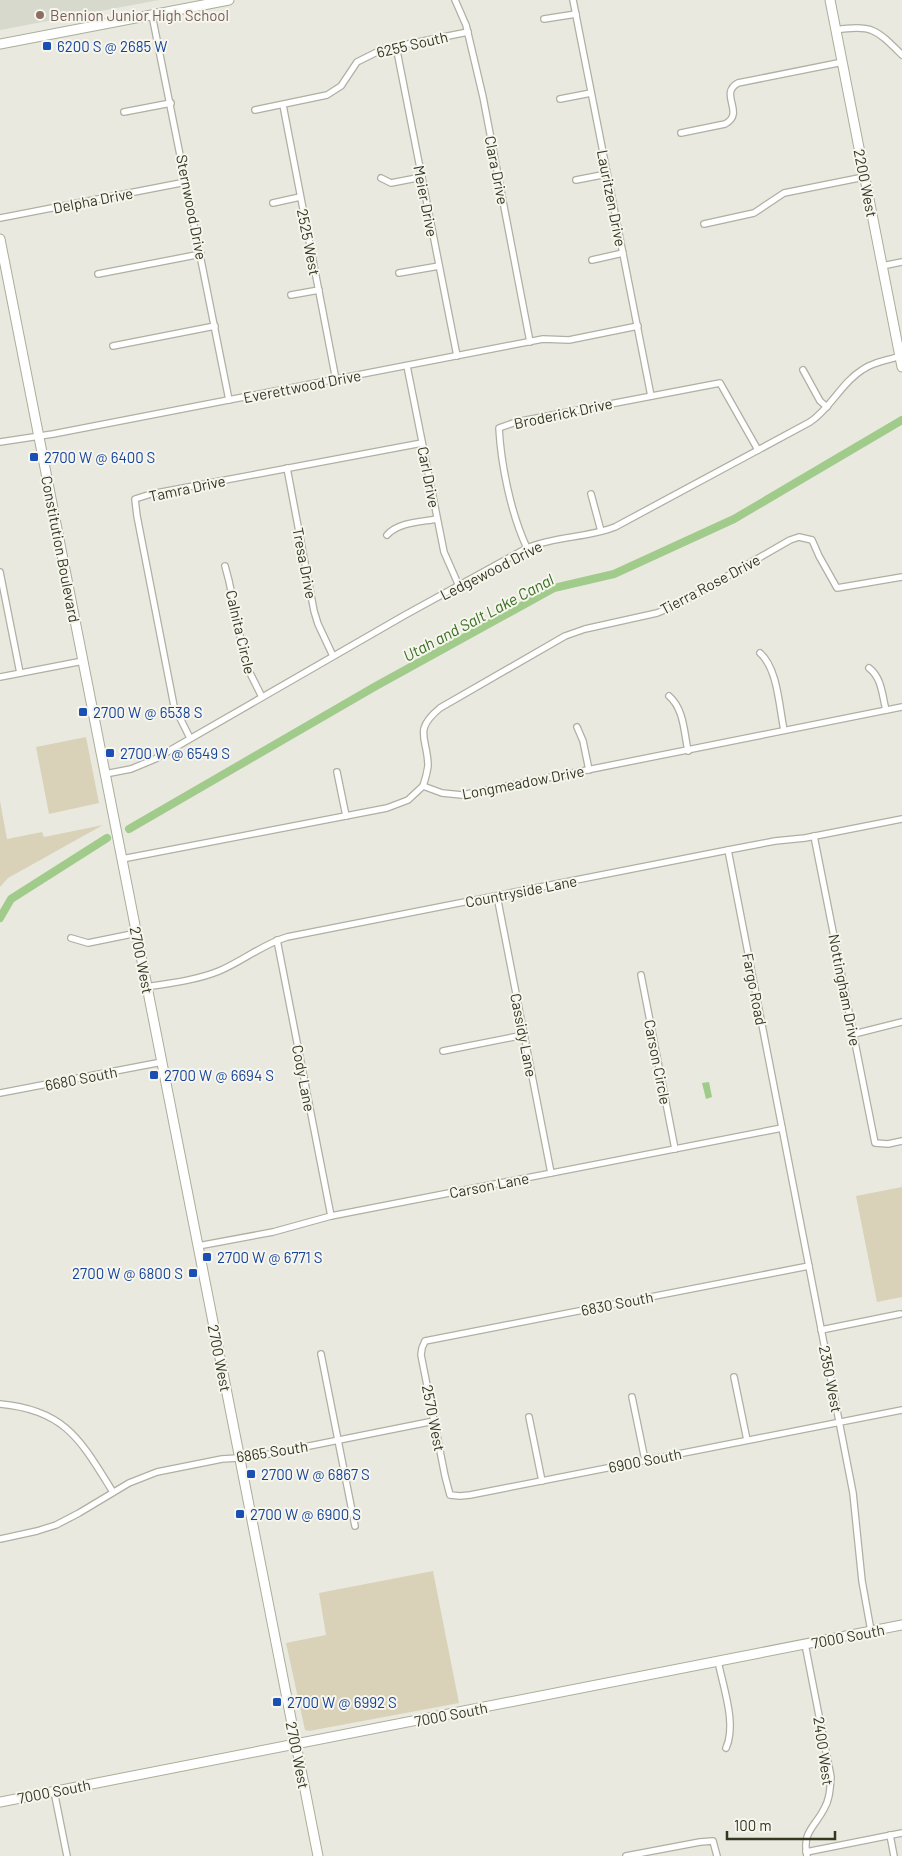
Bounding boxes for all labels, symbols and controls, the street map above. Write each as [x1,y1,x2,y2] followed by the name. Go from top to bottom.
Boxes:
[50,6,229,24] place label: Bennion Junior High School
[34,9,46,21] marker: Bennion Junior High School
[375,27,449,61] street label: 6255 South
[57,37,167,55] place label: 6200 S @ 2685 W
[41,40,53,52] marker: 6200 S @ 2685 W
[482,134,512,206] street label: Clara Drive
[851,147,881,219] street label: 2200 West
[594,148,630,248] street label: Lauritzen Drive
[173,153,211,261] street label: Sternwood Drive
[410,164,442,238] street label: Meier Drive
[51,183,135,217] street label: Delpha Drive
[294,207,324,277] street label: 2525 West
[242,366,362,406] street label: Everettwood Drive
[512,394,614,432] street label: Broderick Drive
[414,445,444,509] street label: Carl Drive
[44,448,155,466] place label: 2700 W @ 6400 S
[28,451,40,463] marker: 2700 W @ 6400 S
[147,471,227,505] street label: Tamra Drive
[38,474,84,624] street label: Constitution Boulevard
[289,526,321,600] street label: Tresa Drive
[437,537,545,603] street label: Ledgewood Drive
[657,550,763,618] street label: Tierra Rose Drive
[399,569,557,665] water label: Utah and Salt Lake Canal
[223,588,259,676] street label: Calnita Circle
[93,703,202,721] place label: 2700 W @ 6538 S
[77,706,89,718] marker: 2700 W @ 6538 S
[120,744,230,762] place label: 2700 W @ 6549 S
[104,747,116,759] marker: 2700 W @ 6549 S
[460,761,586,803] street label: Longmeadow Drive
[464,871,578,911] street label: Countryside Lane
[127,925,157,995] street label: 2700 West
[825,932,865,1048] street label: Nottingham Drive
[739,951,771,1027] street label: Fargo Road
[507,992,541,1078] street label: Cassidy Lane
[641,1018,675,1106] street label: Carson Circle
[289,1043,319,1113] street label: Cody Lane
[43,1062,119,1094] street label: 6680 South
[164,1066,274,1084] place label: 2700 W @ 6694 S
[148,1069,160,1081] marker: 2700 W @ 6694 S
[448,1168,530,1202] street label: Carson Lane
[217,1248,323,1266] place label: 2700 W @ 6771 S
[201,1251,213,1263] marker: 2700 W @ 6771 S
[72,1264,183,1282] place label: 2700 W @ 6800 S
[187,1267,199,1279] marker: 2700 W @ 6800 S
[579,1287,655,1319] street label: 6830 South
[205,1323,235,1393] street label: 2700 West
[816,1344,846,1414] street label: 2350 West
[419,1383,449,1453] street label: 2570 West
[235,1436,309,1466] street label: 6865 South
[607,1444,683,1476] street label: 6900 South
[261,1465,370,1483] place label: 2700 W @ 6867 S
[245,1468,257,1480] marker: 2700 W @ 6867 S
[250,1505,361,1523] place label: 2700 W @ 6900 S
[234,1508,246,1520] marker: 2700 W @ 6900 S
[810,1620,886,1652] street label: 7000 South
[287,1693,397,1711] place label: 2700 W @ 6992 S
[271,1696,283,1708] marker: 2700 W @ 6992 S
[413,1698,489,1730] street label: 7000 South
[810,1715,838,1787] street label: 2400 West
[283,1720,313,1790] street label: 2700 West
[16,1775,92,1807] street label: 7000 South
[727,1808,834,1840] scale bar
[734,1816,772,1834] text: 100 m

